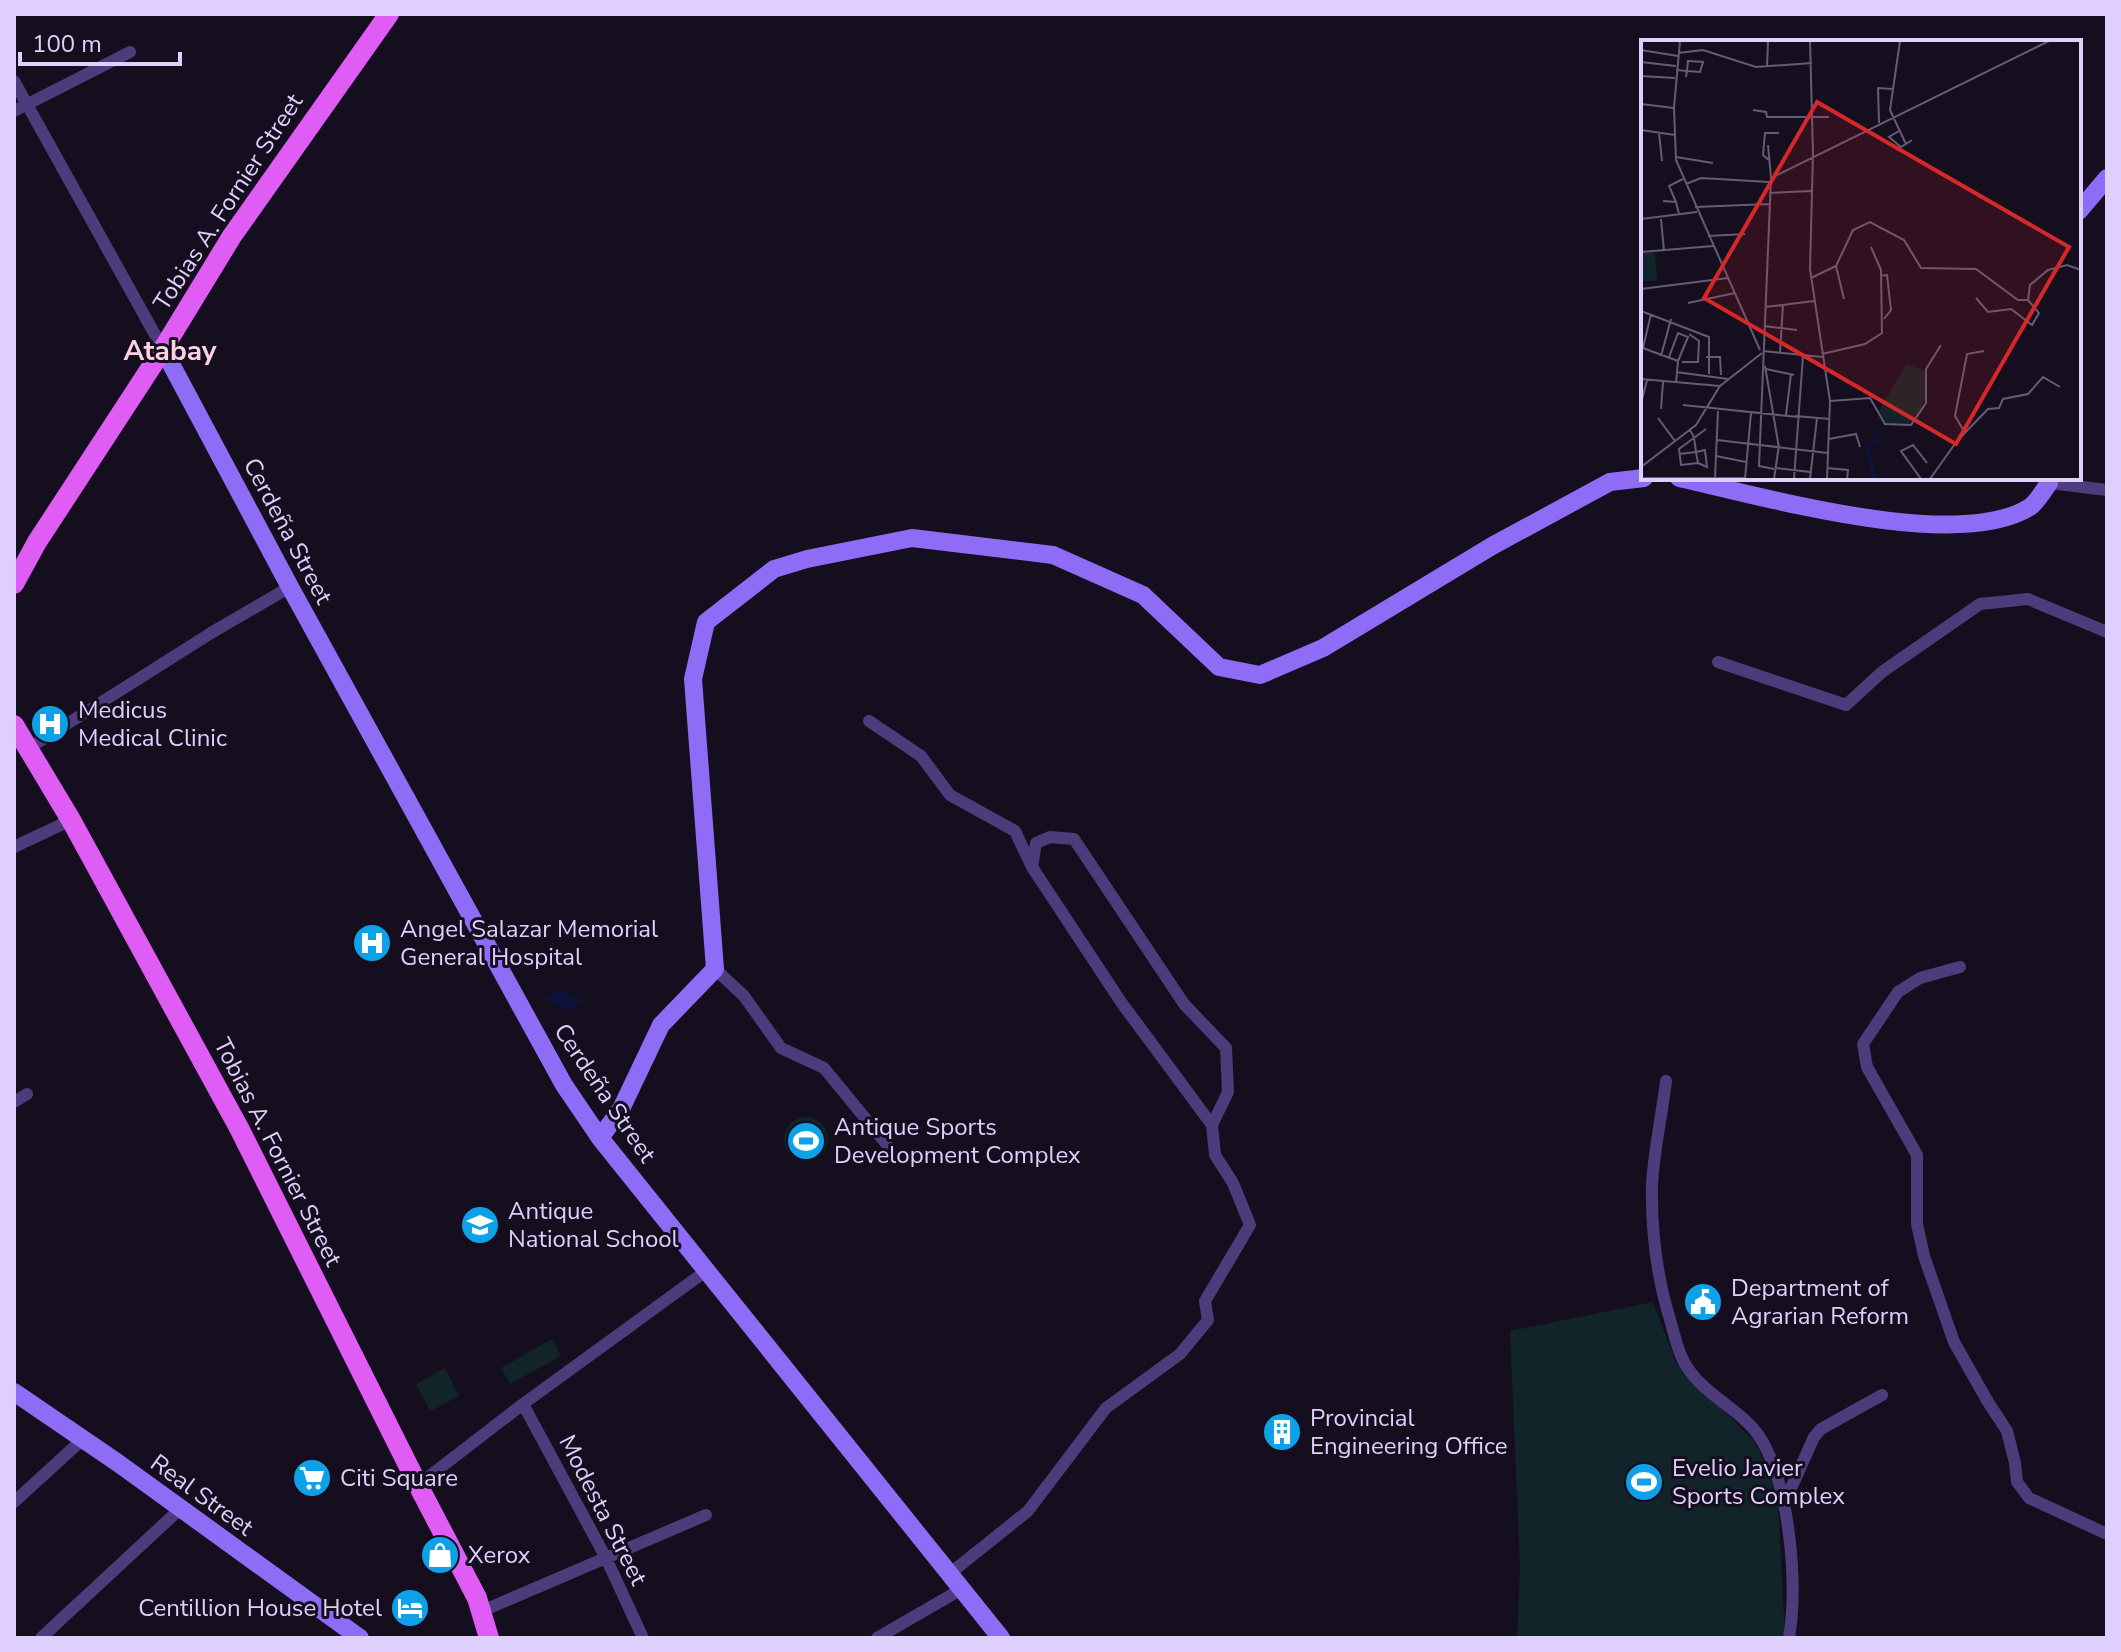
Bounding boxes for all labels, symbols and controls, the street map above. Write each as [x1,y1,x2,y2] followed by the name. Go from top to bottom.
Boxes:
[20,16,180,66] scale bar
[32,28,102,60] text: 100 m
[1641,40,2081,480] inset map
[146,87,310,317] street label: Tobias A. Fornier Street
[123,332,217,370] district label: Atabay
[236,452,340,610] street label: Cerdeña Street
[78,694,227,754] place label: Medicus Medical Clinic
[29,703,71,745] hospital icon: Medicus Medical Clinic
[400,913,658,973] place label: Angel Salazar Memorial General Hospital
[351,922,393,964] hospital icon: Angel Salazar Memorial General Hospital
[547,1017,664,1169] street label: Cerdeña Street
[206,1032,350,1272] street label: Tobias A. Fornier Street
[834,1111,1081,1171] place label: Antique Sports Development Complex
[785,1120,827,1162] sports icon: Antique Sports Development Complex
[508,1195,679,1255] place label: Antique National School
[459,1204,501,1246] school or university icon: Antique National School
[1731,1272,1909,1332] place label: Department of Agrarian Reform
[1682,1281,1724,1323] public building icon: Department of Agrarian Reform
[1310,1402,1508,1462] place label: Provincial Engineering Office
[1261,1411,1303,1453] building icon: Provincial Engineering Office
[551,1429,655,1591] street label: Modesta Street
[144,1447,260,1544] street label: Real Street
[1672,1452,1845,1512] place label: Evelio Javier Sports Complex
[291,1457,333,1499] supermarket icon: Citi Square
[1623,1461,1665,1503] sports icon: Evelio Javier Sports Complex
[340,1462,458,1494] place label: Citi Square
[419,1534,461,1576] shop icon: Xerox
[468,1539,531,1571] place label: Xerox
[389,1587,431,1629] hotel icon: Centillion House Hotel
[138,1592,382,1624] place label: Centillion House Hotel

